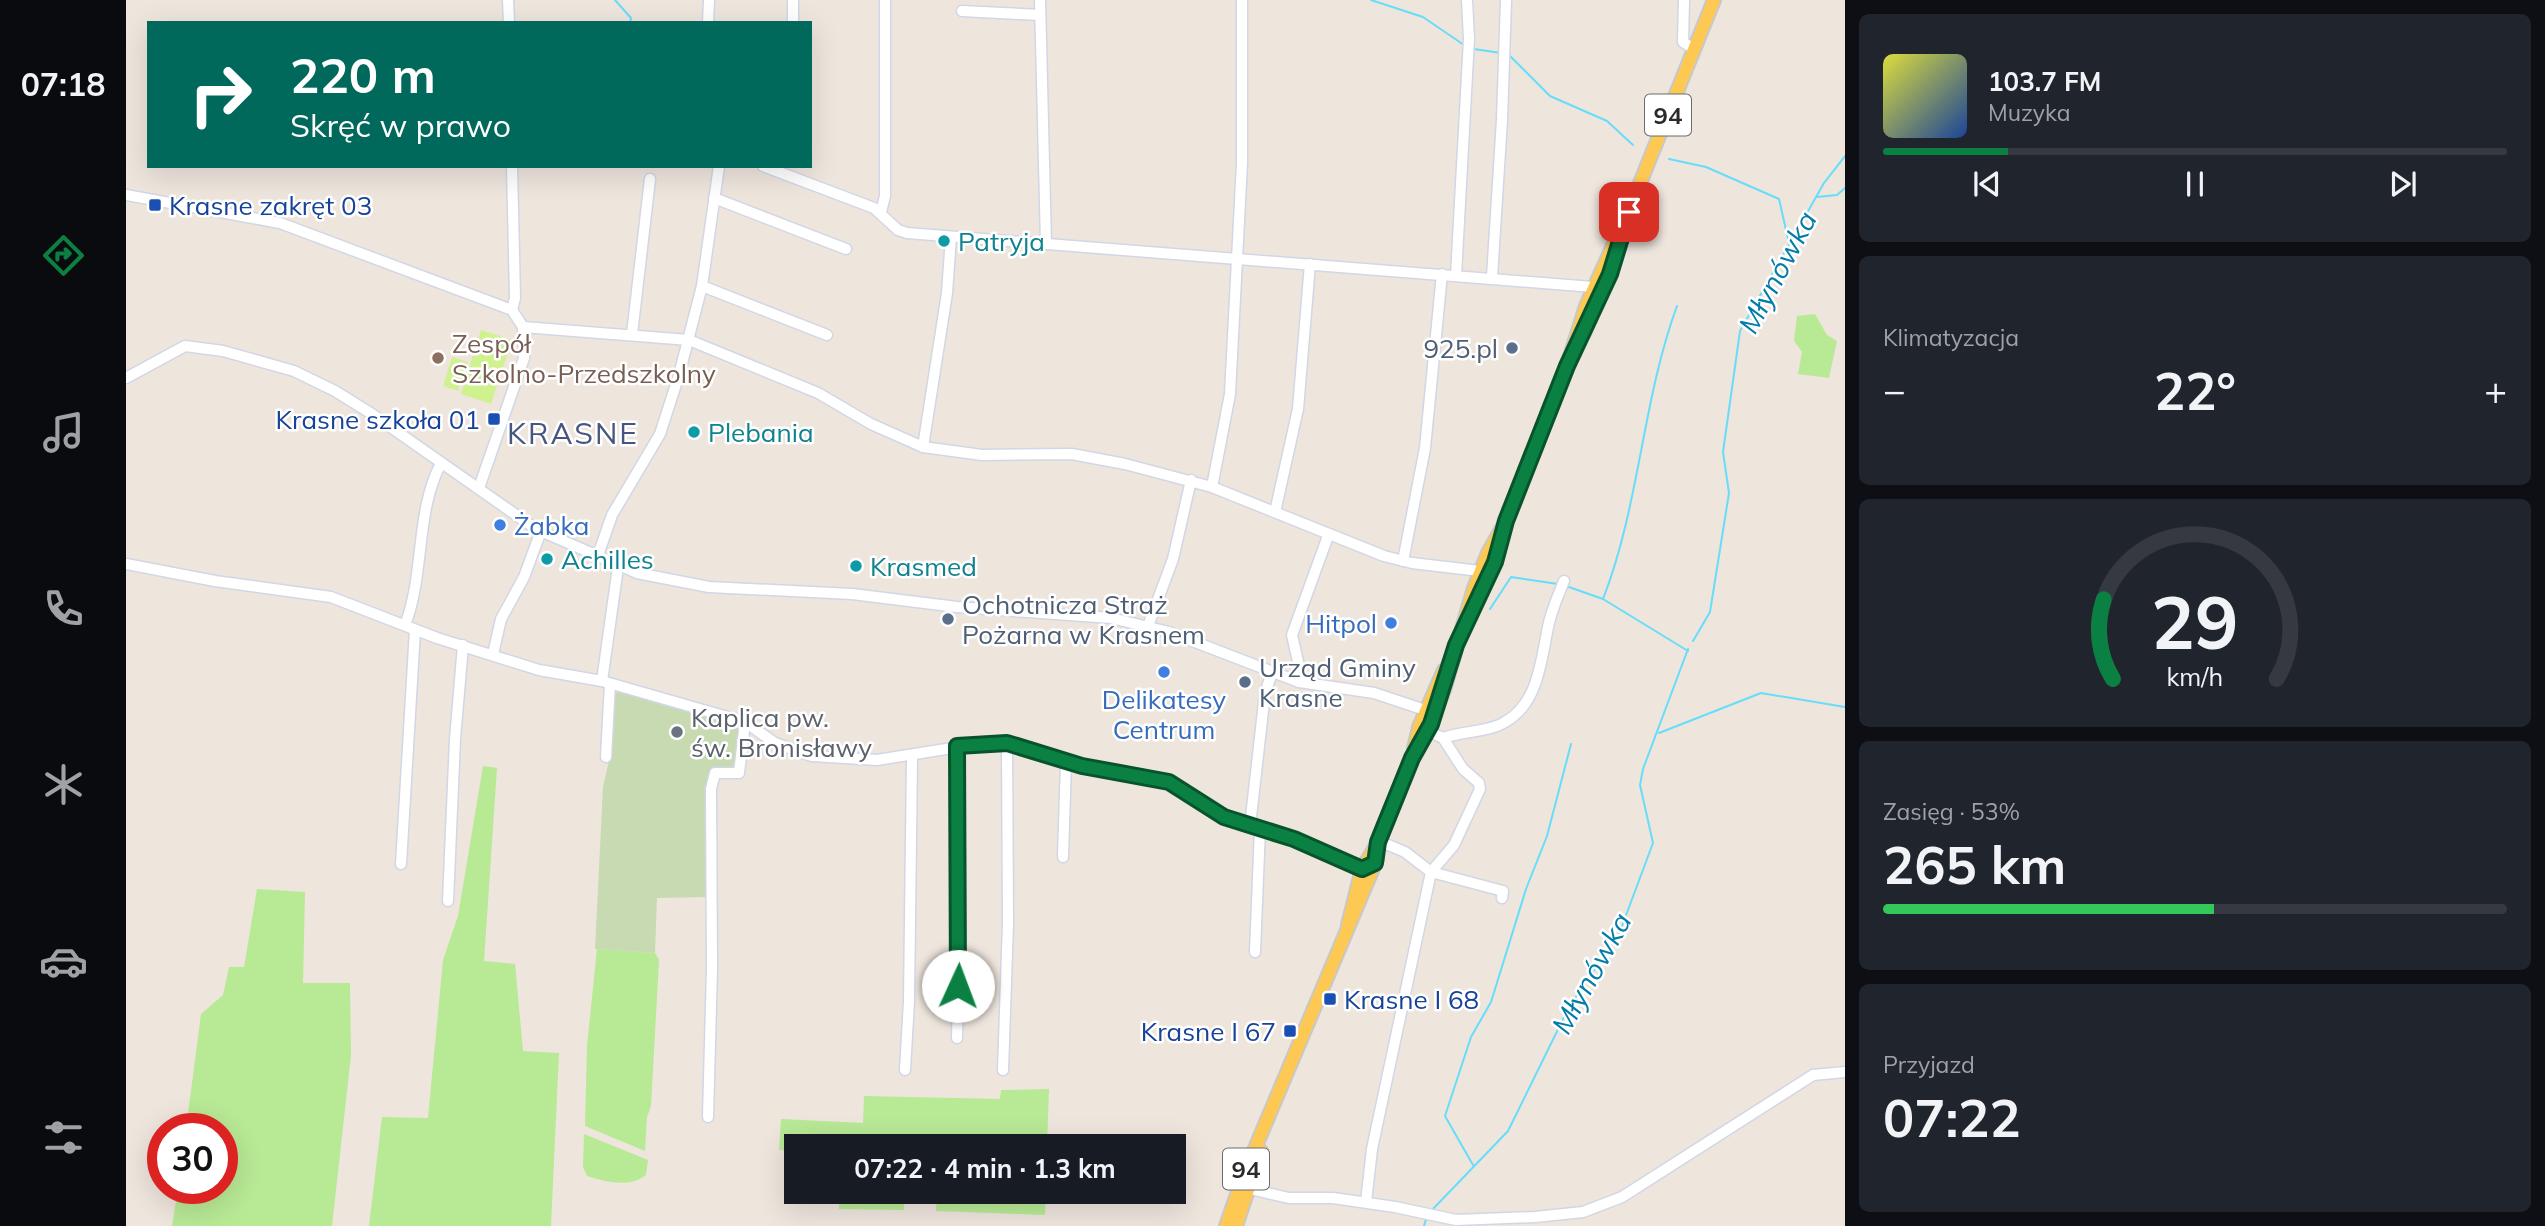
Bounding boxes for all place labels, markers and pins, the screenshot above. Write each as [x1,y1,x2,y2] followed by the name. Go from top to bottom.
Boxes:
[1599,182,1659,242] pin
[169,189,372,222] place label: Krasne zakręt 03
[147,197,163,213] marker: Krasne zakręt 03
[958,225,1045,258] place label: Patryja
[936,233,952,249] marker: Patryja
[452,327,716,390] place label: Zespół Szkolno-Przedszkolny
[1423,332,1498,365] place label: 925.pl
[1504,340,1520,356] marker: 925.pl
[430,350,446,366] marker: Zespół Szkolno-Przedszkolny
[276,403,480,436] place label: Krasne szkoła 01
[486,411,502,427] marker: Krasne szkoła 01
[708,416,813,449] place label: Plebania
[686,424,702,440] marker: Plebania
[514,509,589,542] place label: Żabka
[492,517,508,533] marker: Żabka
[561,543,654,576] place label: Achilles
[870,550,977,583] place label: Krasmed
[539,551,555,567] marker: Achilles
[848,558,864,574] marker: Krasmed
[962,588,1205,651] place label: Ochotnicza Straż Pożarna w Krasnem
[1305,607,1377,640] place label: Hitpol
[940,611,956,627] marker: Ochotnicza Straż Pożarna w Krasnem
[1383,615,1399,631] marker: Hitpol
[1259,651,1416,714] place label: Urząd Gminy Krasne
[1156,664,1172,680] marker: Delikatesy Centrum
[1237,674,1253,690] marker: Urząd Gminy Krasne
[1102,683,1226,746] place label: Delikatesy Centrum
[691,701,872,764] place label: Kaplica pw. św. Bronisławy
[669,724,685,740] marker: Kaplica pw. św. Bronisławy
[1344,983,1479,1016] place label: Krasne I 68
[1322,991,1338,1007] marker: Krasne I 68
[1141,1015,1276,1048] place label: Krasne I 67
[1282,1023,1298,1039] marker: Krasne I 67

